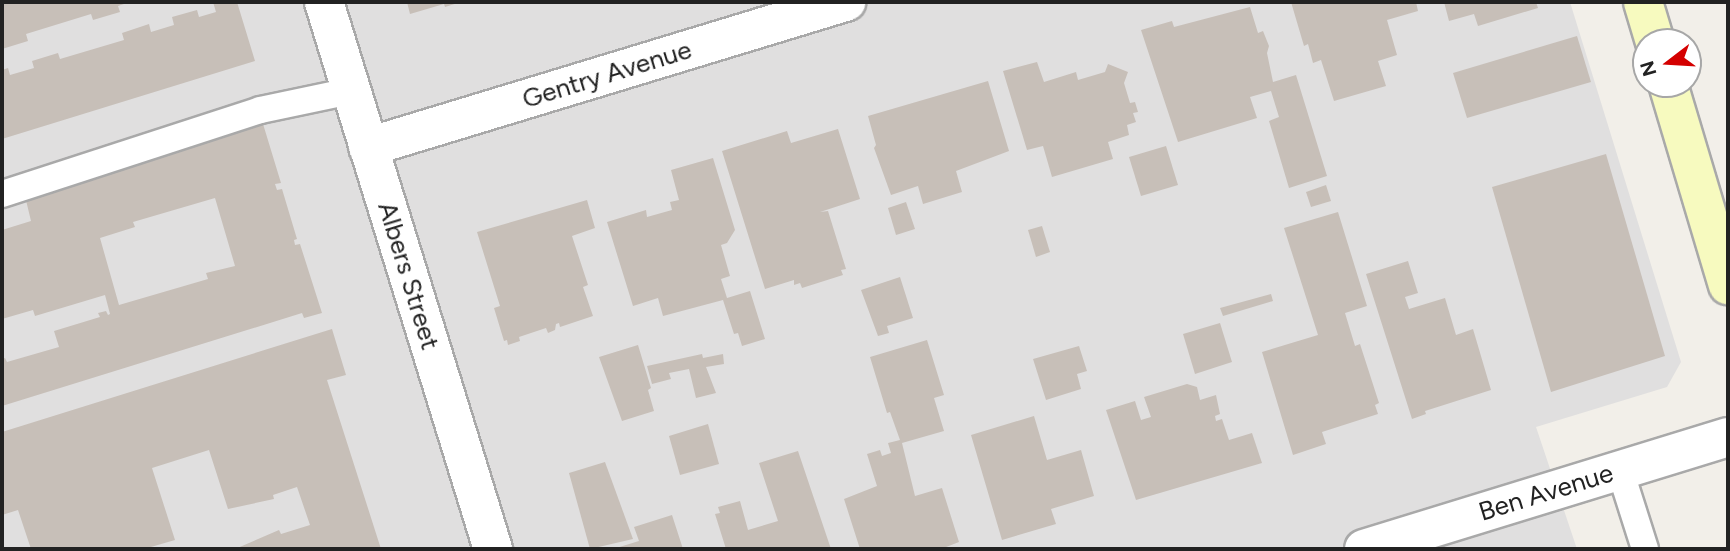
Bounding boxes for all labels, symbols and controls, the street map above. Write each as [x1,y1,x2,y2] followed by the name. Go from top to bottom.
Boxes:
[1632,28,1702,98] north arrow
[519,34,695,116] street label: Gentry Avenue
[1635,58,1661,79] text: N
[371,198,445,354] street label: Albers Street
[1475,458,1617,528] street label: Ben Avenue

